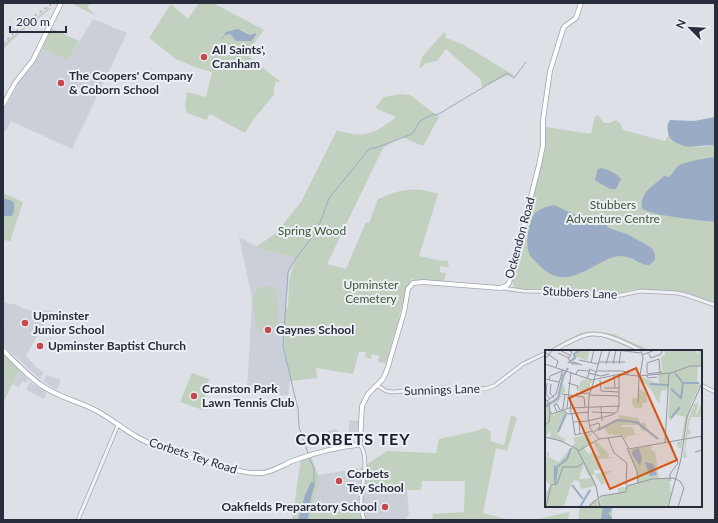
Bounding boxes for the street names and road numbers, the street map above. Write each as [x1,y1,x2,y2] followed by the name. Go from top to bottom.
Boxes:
[501,195,538,280] street label: Ockendon Road
[542,283,618,302] street label: Stubbers Lane
[404,381,480,398] street label: Sunnings Lane
[147,434,239,477] street label: Corbets Tey Road

